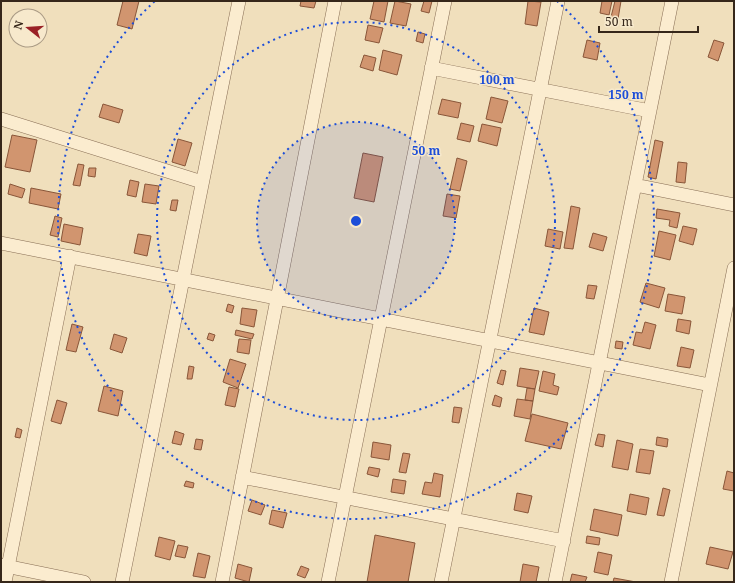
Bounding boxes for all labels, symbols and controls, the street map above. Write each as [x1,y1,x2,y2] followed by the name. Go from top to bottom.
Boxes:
[8,8,48,48] north arrow
[599,8,698,34] scale bar
[605,13,633,30] text: 50 m
[10,18,26,31] text: N
[479,71,515,88] text: 100 m
[608,86,644,103] text: 150 m
[412,142,440,159] text: 50 m
[349,214,363,228] centre of rings

